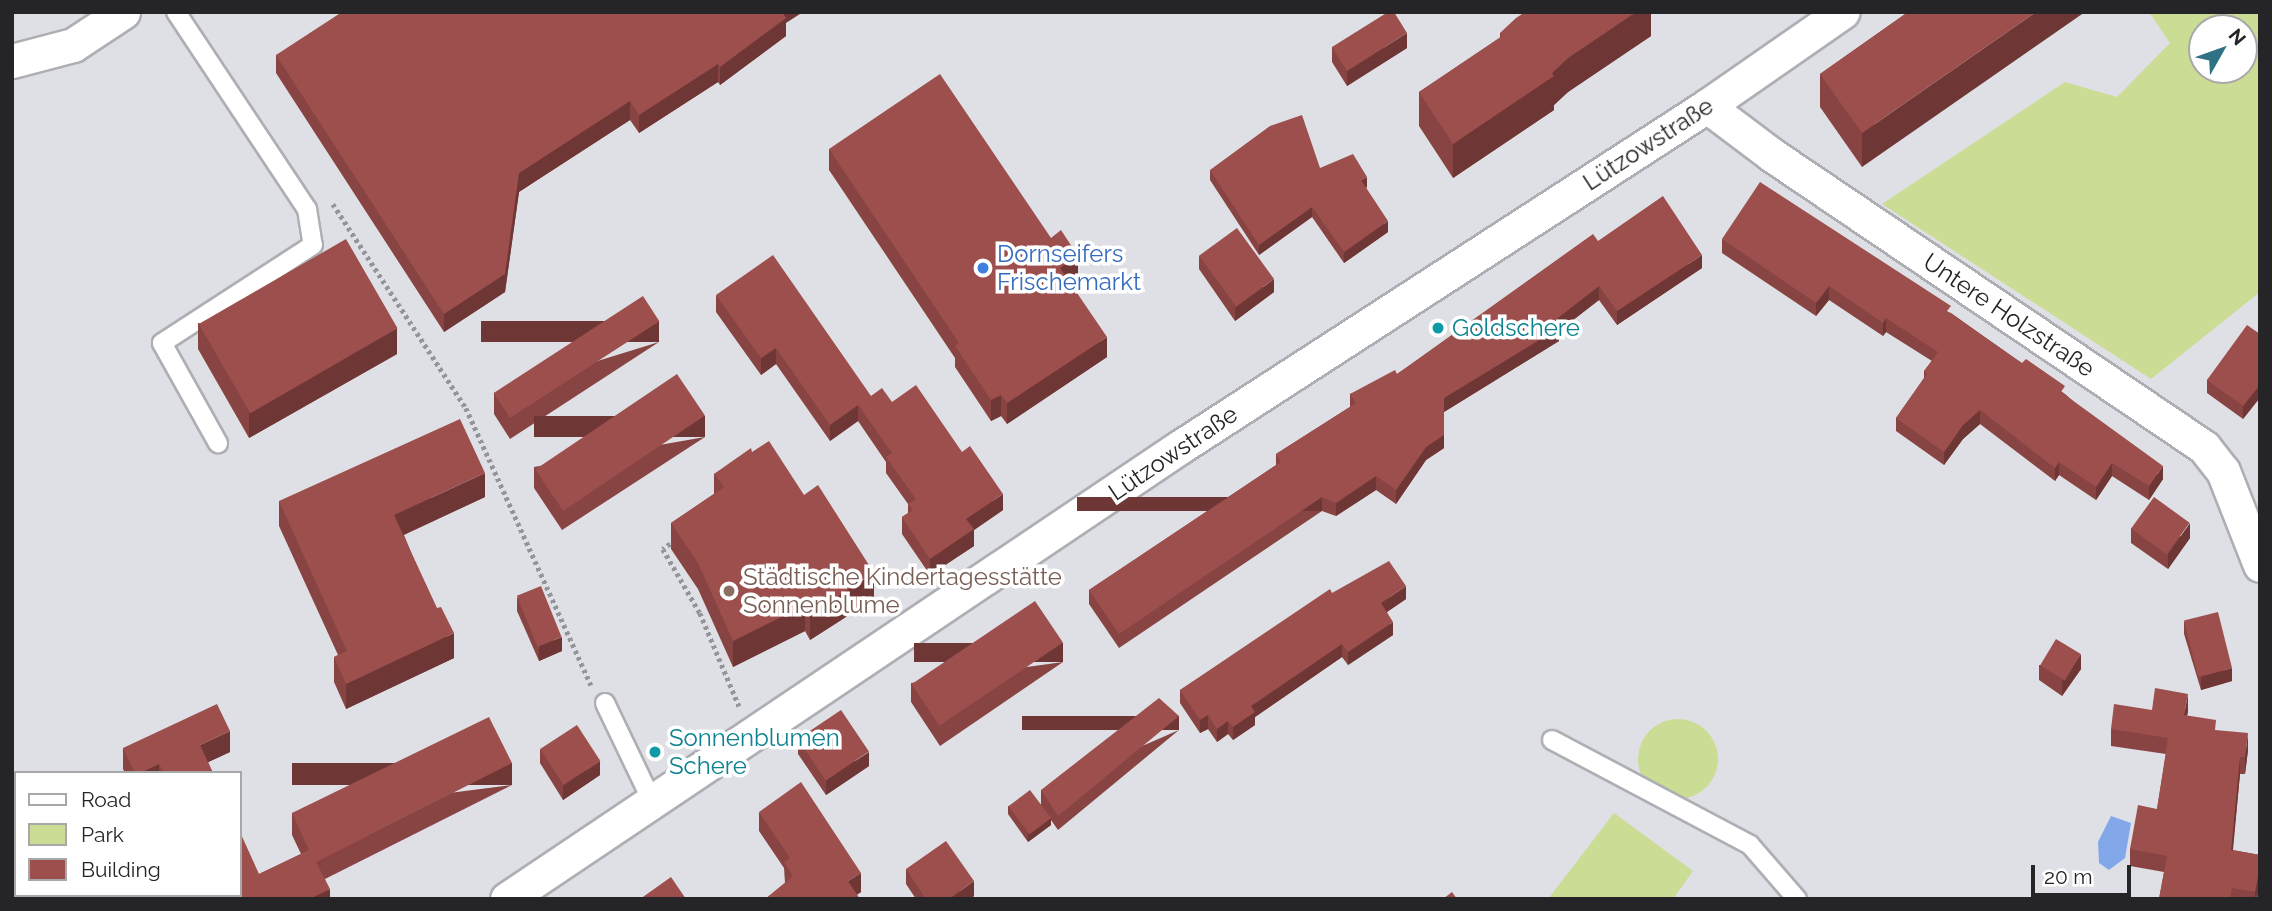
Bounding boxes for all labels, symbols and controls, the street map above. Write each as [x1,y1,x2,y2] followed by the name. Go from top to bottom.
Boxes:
[2188,14,2258,84] north arrow
[2224,24,2251,49] text: N
[1578,91,1718,197] street label: Lützowstraße
[997,240,1141,296] place label: Dornseifers Frischemarkt
[1918,247,2100,383] street label: Untere Holzstraße
[975,260,991,276] marker: Dornseifers Frischemarkt
[1452,314,1580,342] place label: Goldschere
[1430,320,1446,336] marker: Goldschere
[1103,399,1243,507] street label: Lützowstraße
[743,563,1062,619] place label: Städtische Kindertagesstätte Sonnenblume
[721,583,737,599] marker: Städtische Kindertagesstätte Sonnenblume
[669,724,840,780] place label: Sonnenblumen Schere
[647,744,663,760] marker: Sonnenblumen Schere
[14,771,242,897] legend
[81,787,131,812] text: Road
[81,822,124,847] text: Park
[2034,852,2134,896] scale bar
[81,857,161,882] text: Building
[2044,864,2092,889] text: 20 m

